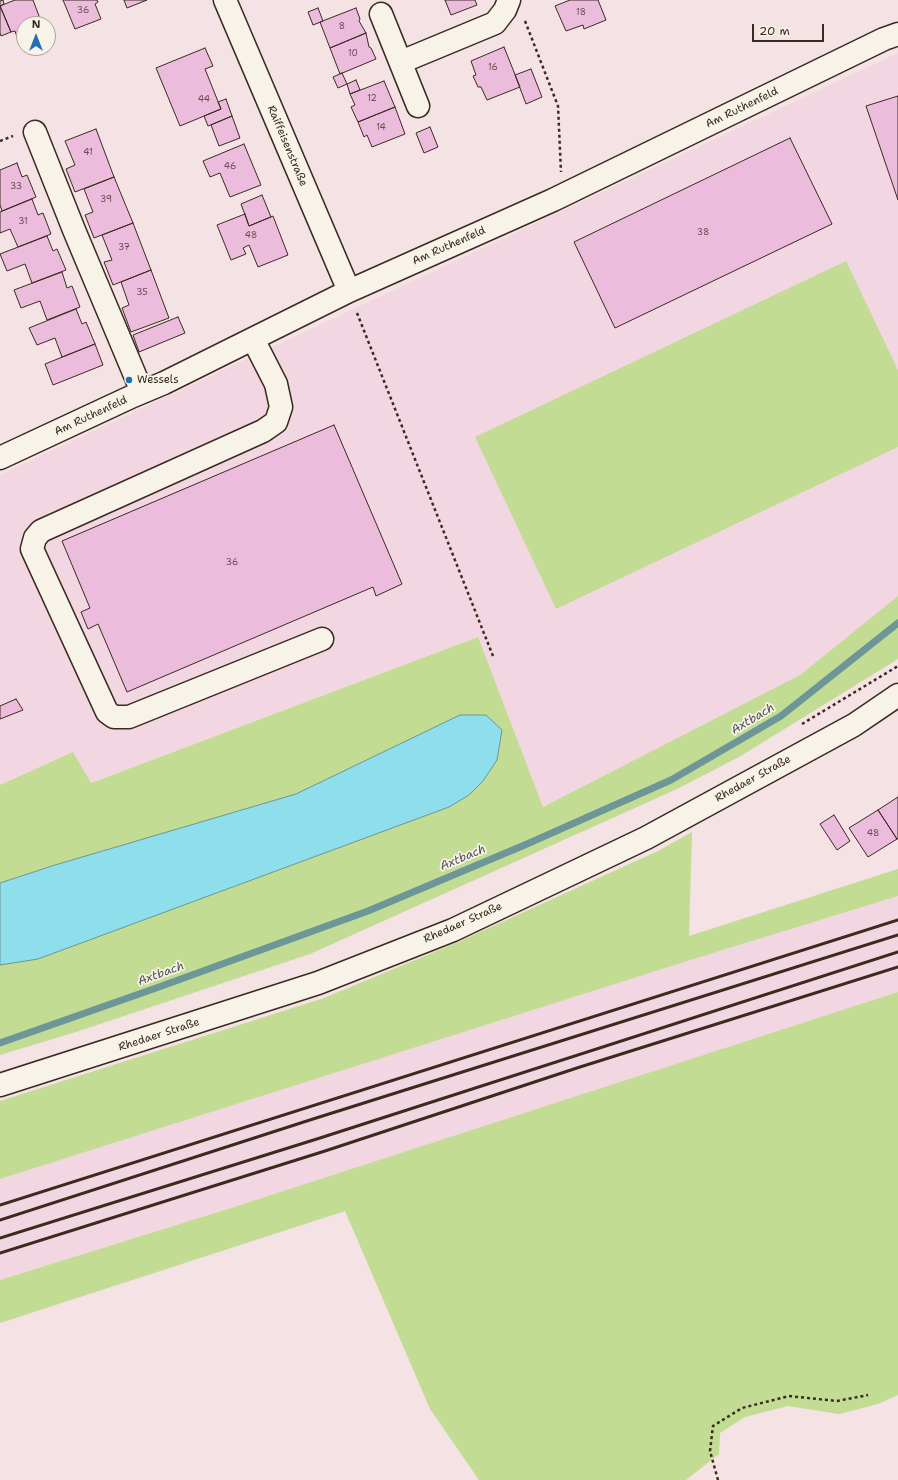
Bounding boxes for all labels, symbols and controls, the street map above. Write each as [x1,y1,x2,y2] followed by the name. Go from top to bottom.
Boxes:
[77,6,89,16] house number: 36
[576,8,586,18] house number: 18
[16,16,56,56] north arrow
[754,16,826,42] scale bar
[32,17,40,32] text: N
[339,22,345,32] house number: 8
[759,23,790,39] text: 20 m
[348,49,358,59] house number: 10
[488,63,498,73] house number: 16
[704,85,780,131] street label: Am Ruthenfeld
[367,94,377,104] house number: 12
[198,95,210,105] house number: 44
[264,104,310,188] street label: Raiffeisenstraße
[376,123,386,133] house number: 14
[83,148,93,158] house number: 41
[224,162,236,172] house number: 46
[10,182,22,192] house number: 33
[100,195,112,205] house number: 39
[18,217,28,227] house number: 31
[410,224,488,268] street label: Am Ruthenfeld
[697,228,709,238] house number: 38
[245,231,257,241] house number: 48
[118,243,130,253] house number: 37
[136,288,148,298] house number: 35
[137,373,179,387] place label: Wessels
[124,375,134,385] marker: Wessels
[53,393,129,439] street label: Am Ruthenfeld
[226,558,238,568] house number: 36
[729,700,777,738] water label: Axtbach
[713,753,793,805] street label: Rhedaer Straße
[867,829,879,839] house number: 48
[438,842,488,874] water label: Axtbach
[422,900,504,946] street label: Rhedaer Straße
[136,959,186,989] water label: Axtbach
[117,1016,201,1054] street label: Rhedaer Straße

